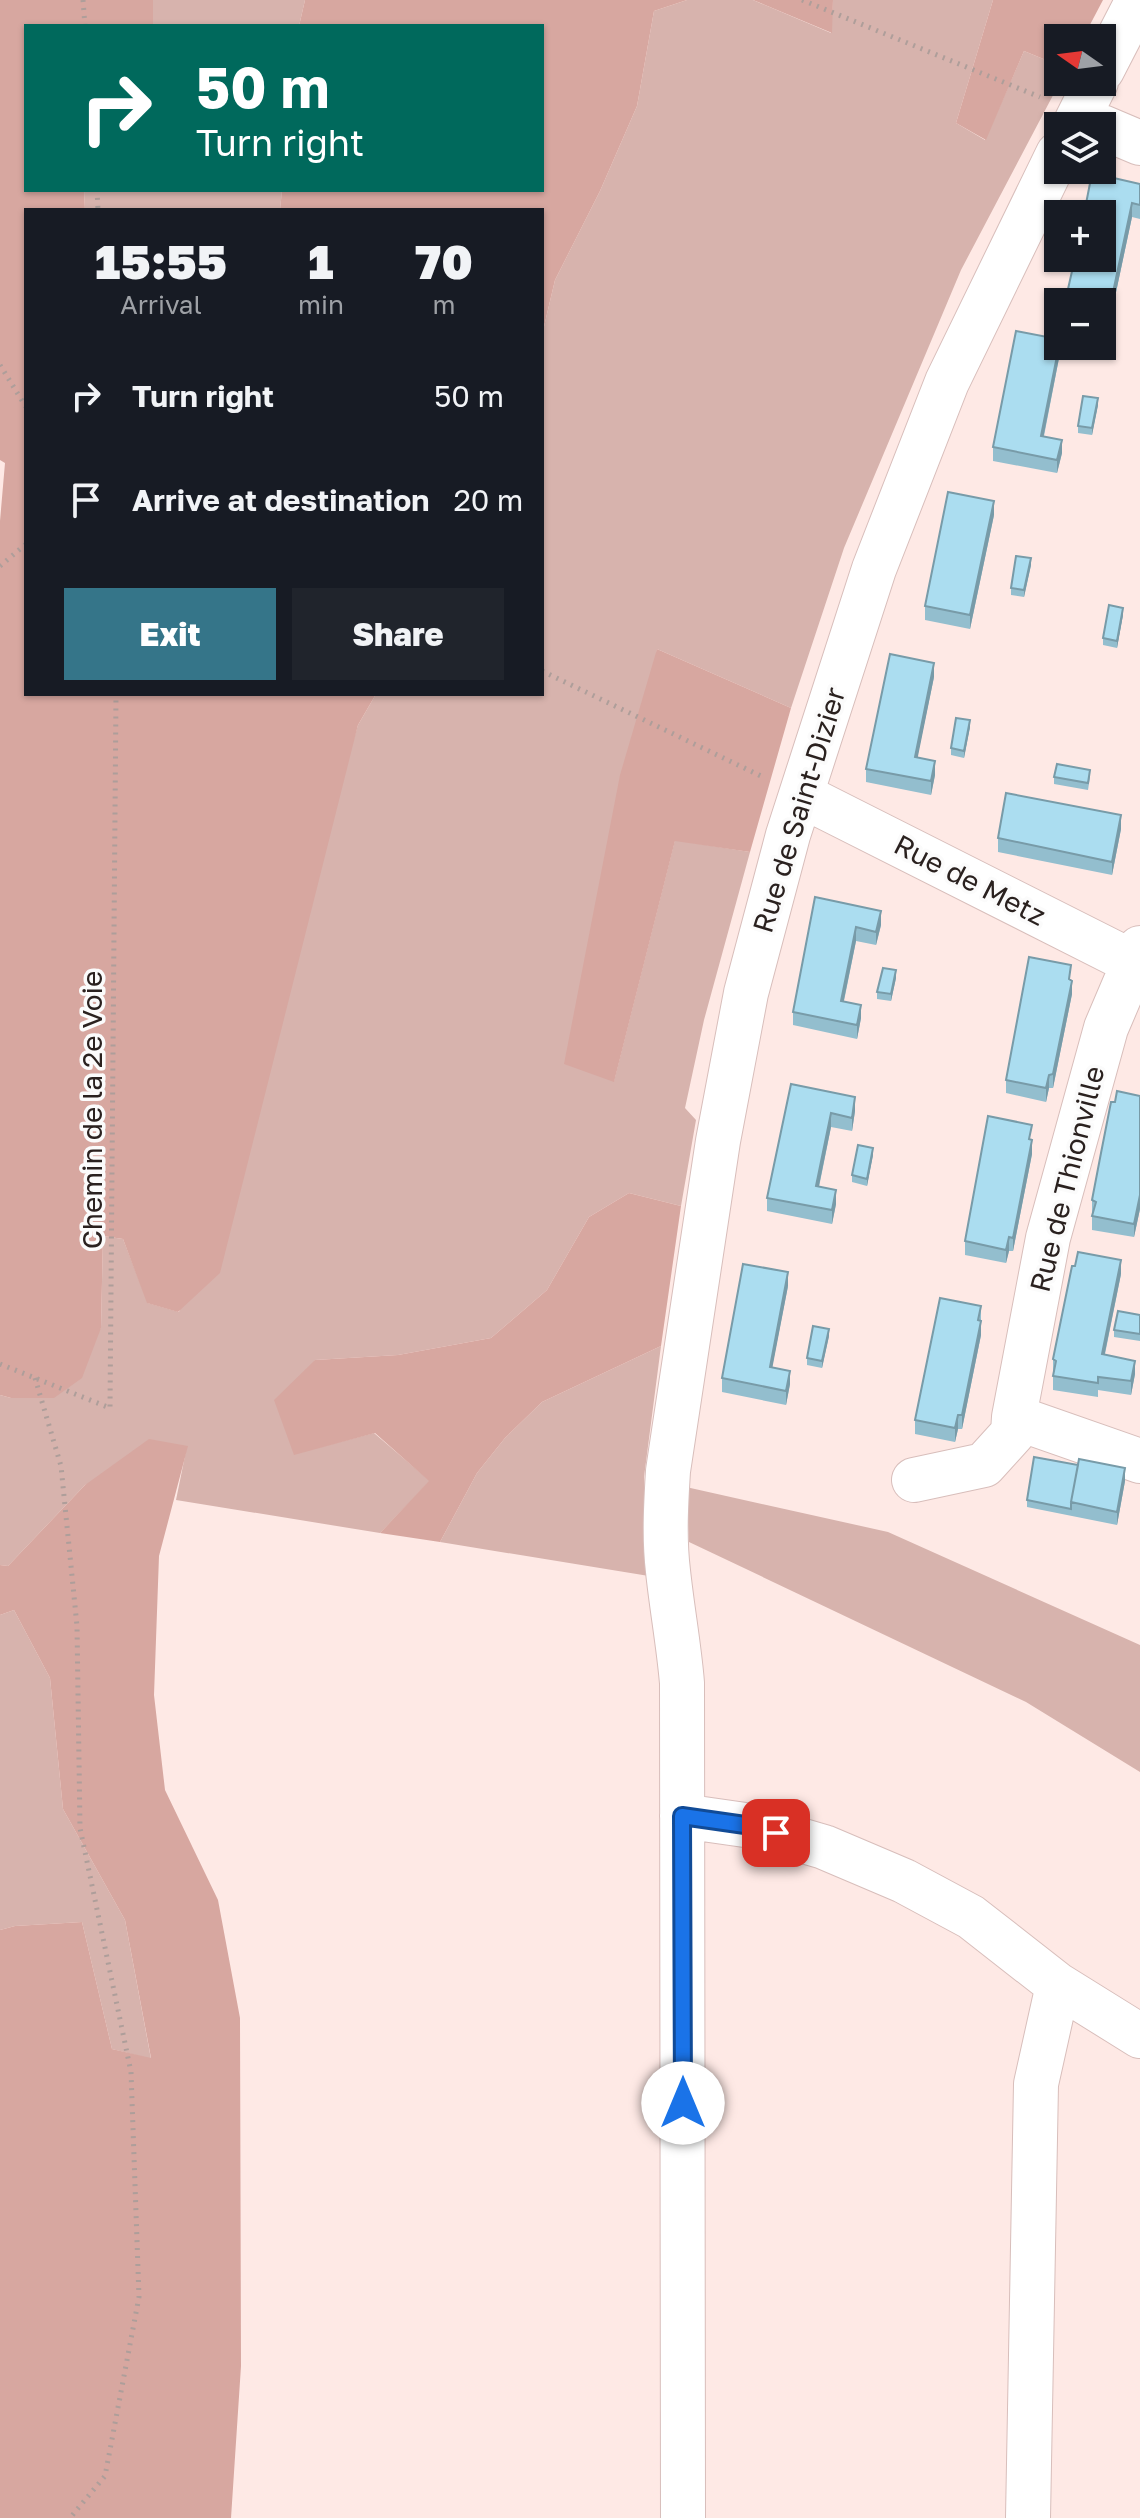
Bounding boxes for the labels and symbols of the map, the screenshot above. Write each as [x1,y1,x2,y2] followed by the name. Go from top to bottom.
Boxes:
[1044,24,1116,96] north arrow
[746,683,852,936] street label: Rue de Saint-Dizier
[889,827,1051,932] street label: Rue de Metz
[75,971,108,1249] street label: Chemin de la 2e Voie
[1022,1062,1111,1295] street label: Rue de Thionville
[742,1799,810,1867] pin
[641,2061,725,2145] position arrow

